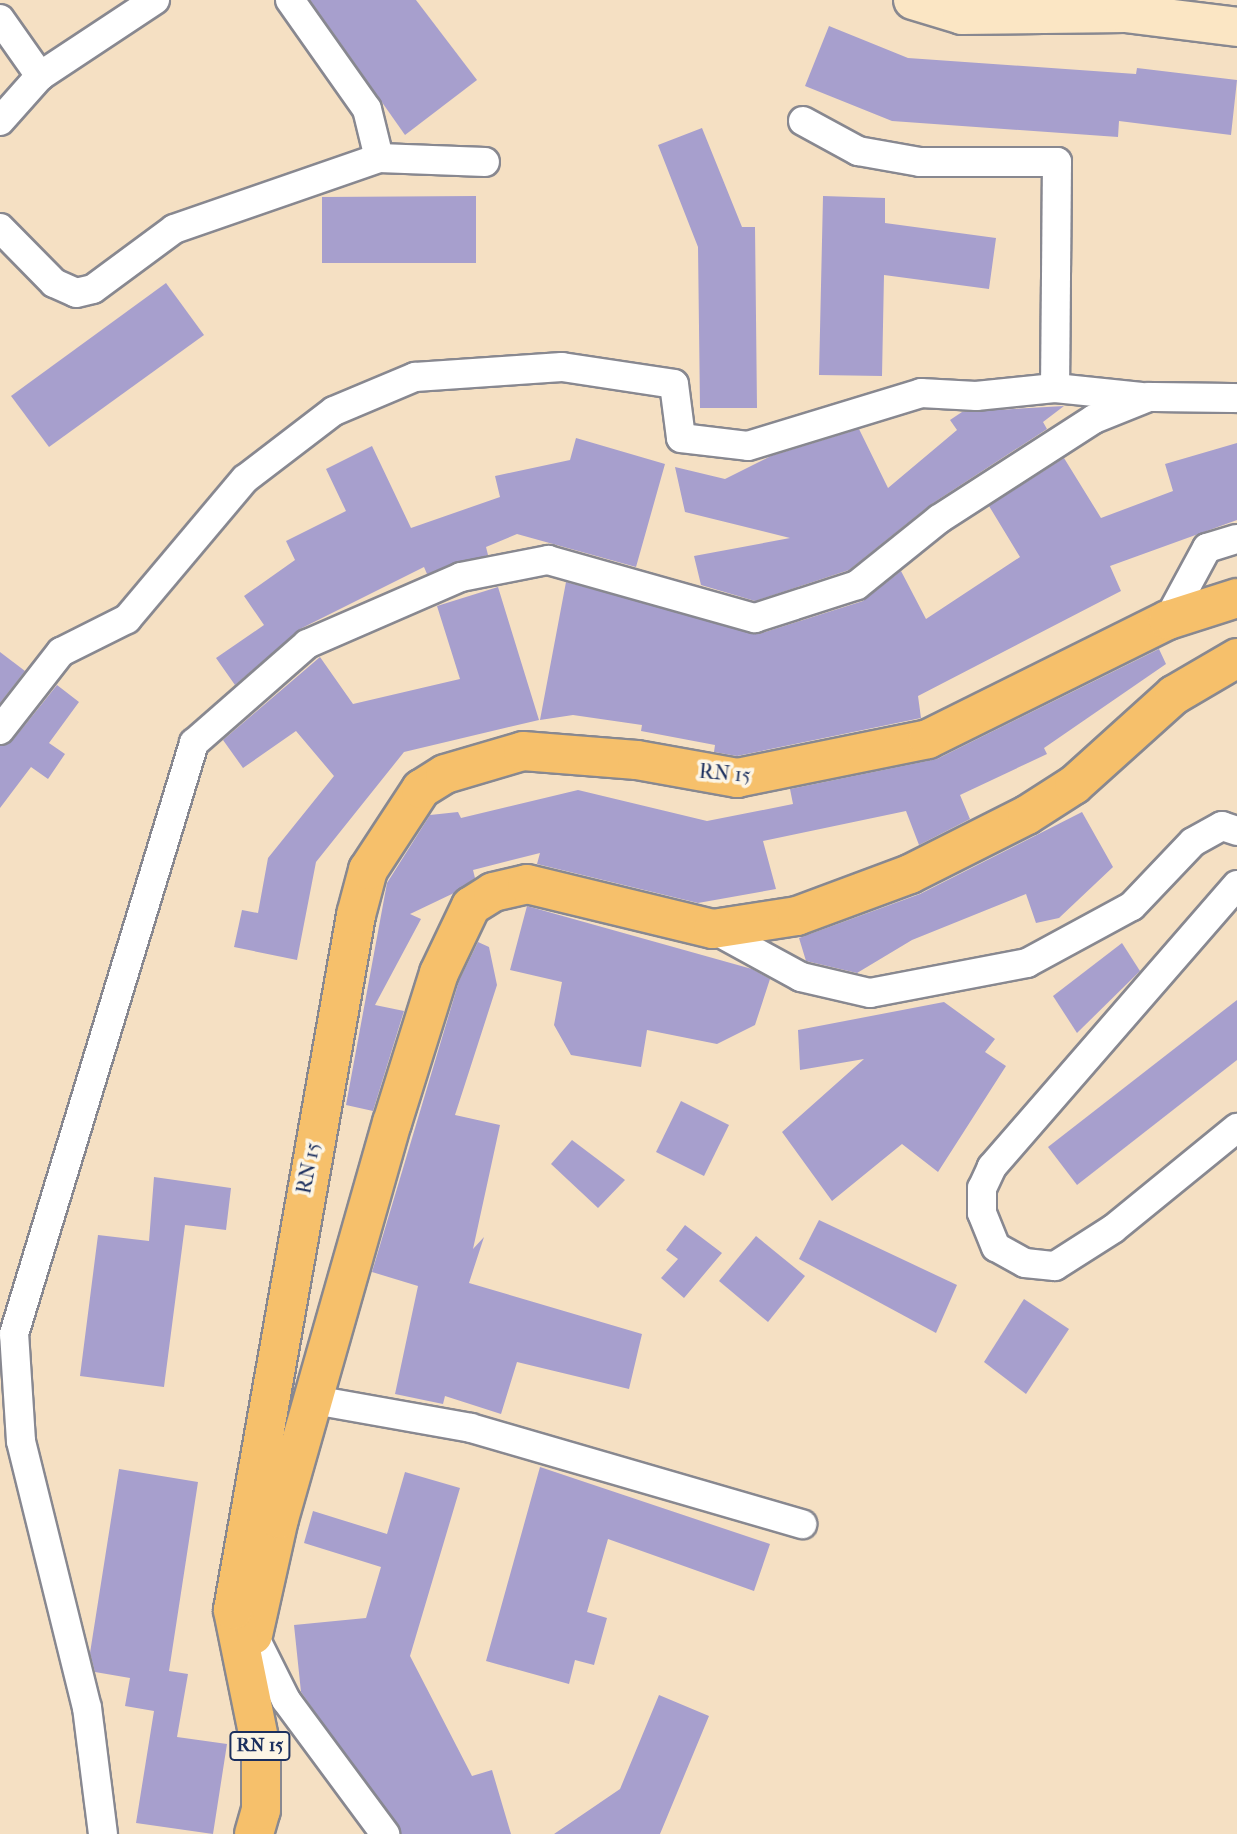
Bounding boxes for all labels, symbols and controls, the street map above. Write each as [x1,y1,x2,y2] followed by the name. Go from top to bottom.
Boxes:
[698,758,752,788] street label: RN 15
[291,1140,325,1196] street label: RN 15
[229,1730,292,1762] road number: RN 15

